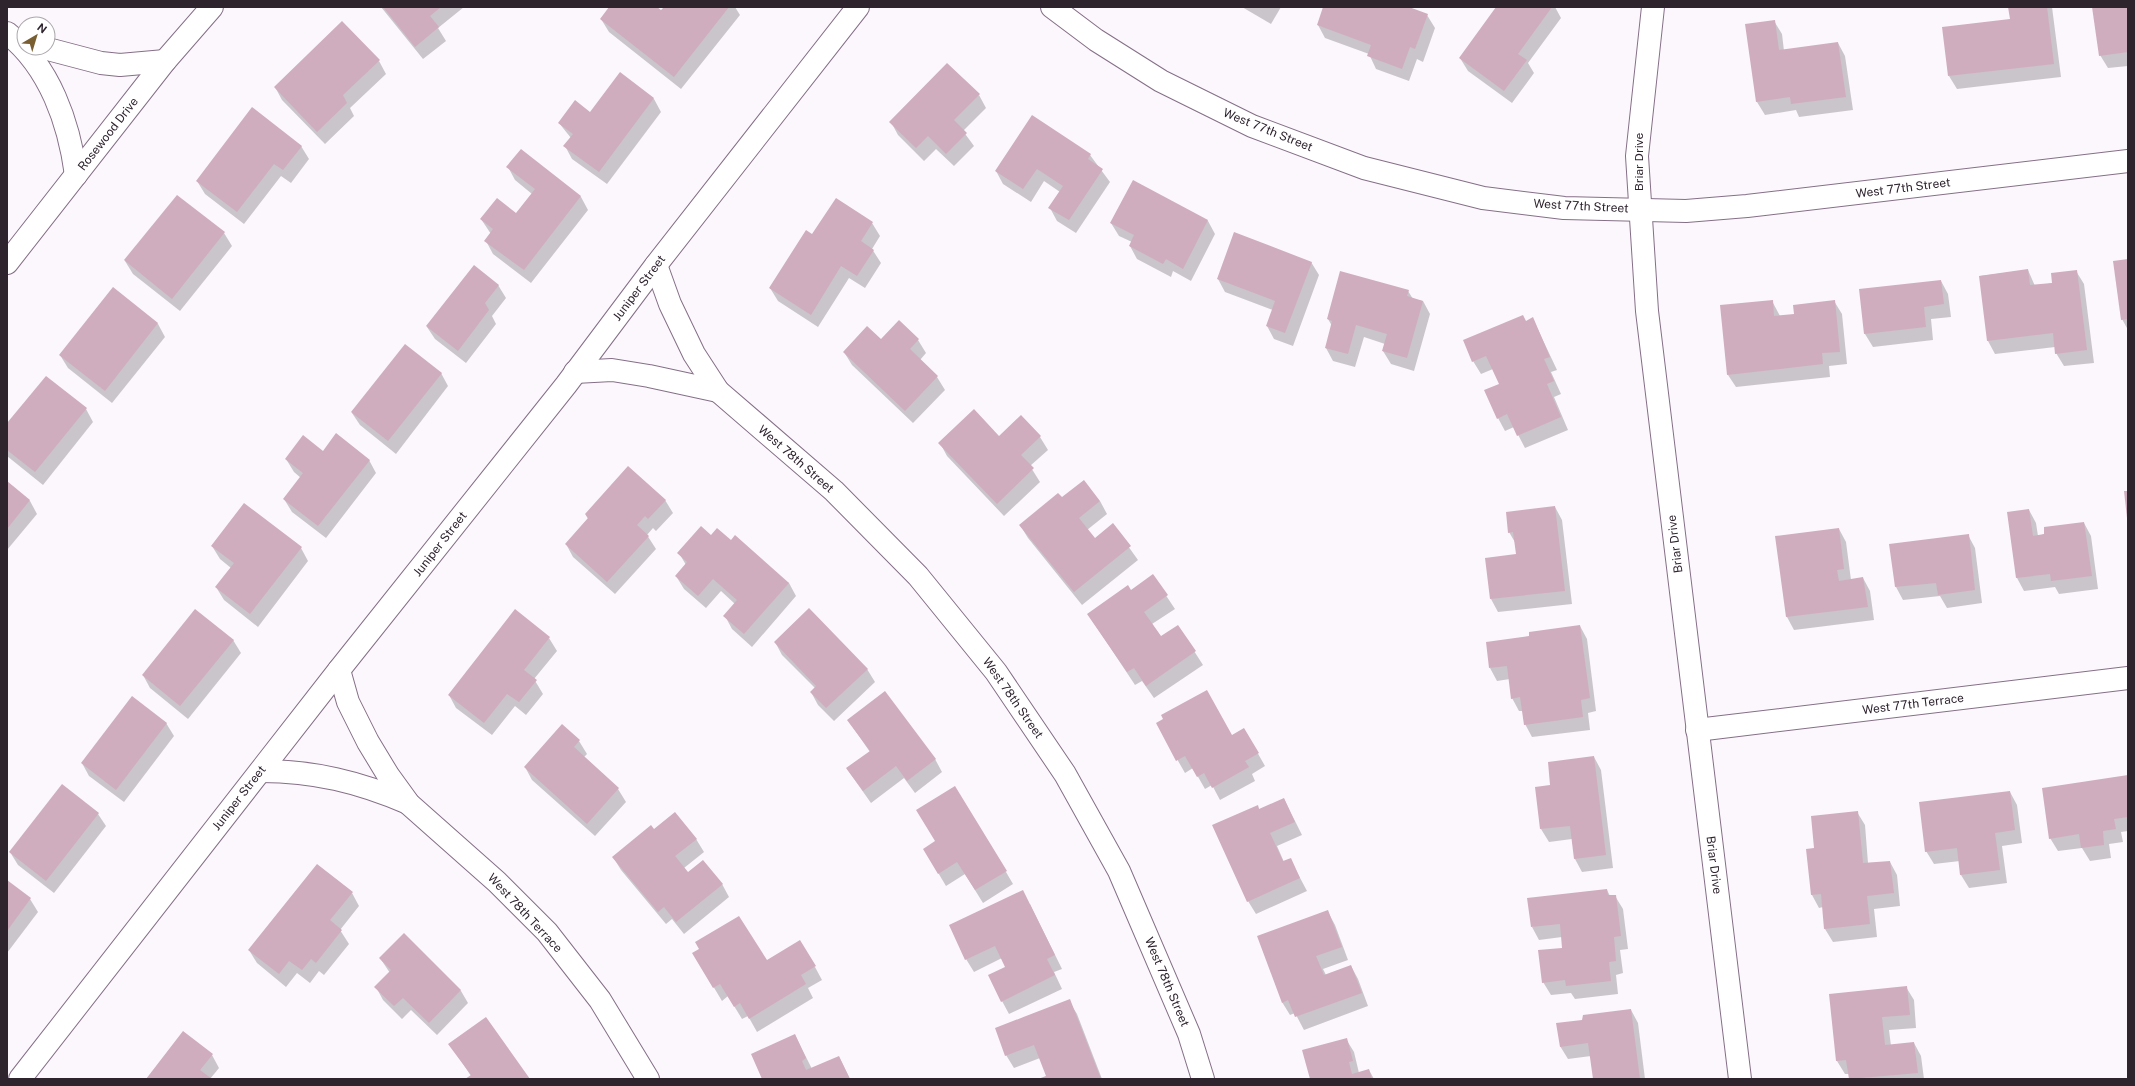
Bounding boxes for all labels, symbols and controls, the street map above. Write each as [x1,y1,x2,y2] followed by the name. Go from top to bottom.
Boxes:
[16,16,56,56] north arrow
[35,21,49,35] text: N
[75,94,141,173] street label: Rosewood Drive
[1221,106,1315,154] street label: West 77th Street
[1632,132,1646,191] street label: Briar Drive
[1855,175,1951,201] street label: West 77th Street
[1533,197,1629,216] street label: West 77th Street
[610,252,668,323] street label: Juniper Street
[755,422,837,496] street label: West 78th Street
[410,509,470,579] street label: Juniper Street
[1664,514,1686,574] street label: Briar Drive
[980,655,1046,741] street label: West 78th Street
[1861,691,1965,717] street label: West 77th Terrace
[209,763,269,833] street label: Juniper Street
[1703,835,1725,895] street label: Briar Drive
[485,871,565,955] street label: West 78th Terrace
[1142,935,1192,1029] street label: West 78th Street

